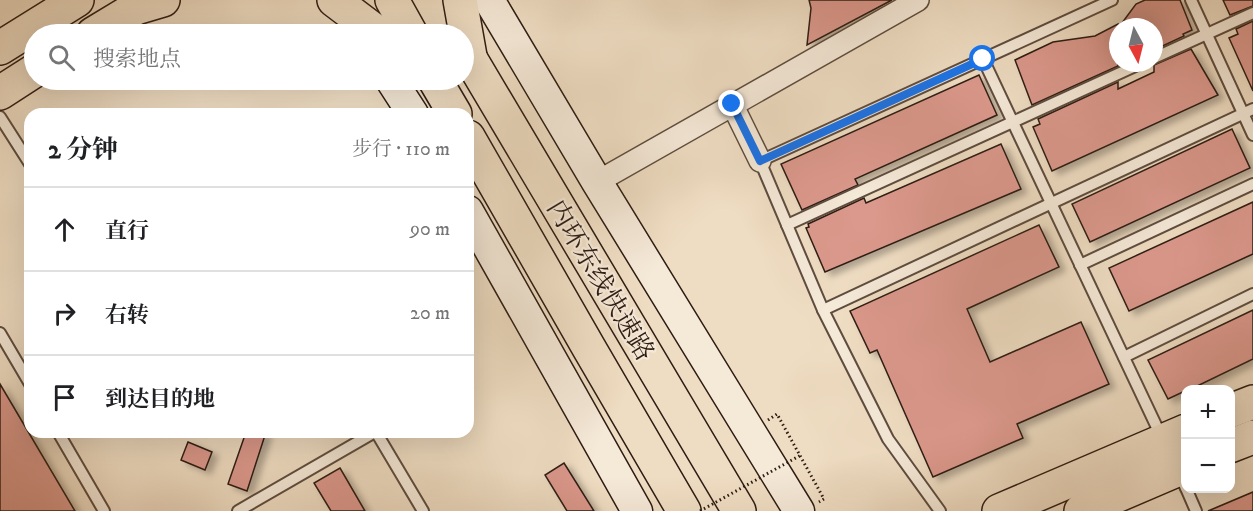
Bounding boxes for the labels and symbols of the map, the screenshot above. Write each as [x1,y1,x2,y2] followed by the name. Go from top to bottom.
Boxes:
[1109,18,1163,72] north arrow
[969,45,995,71] route start
[718,90,744,116] route end
[539,194,661,367] street label: 内环东线快速路

